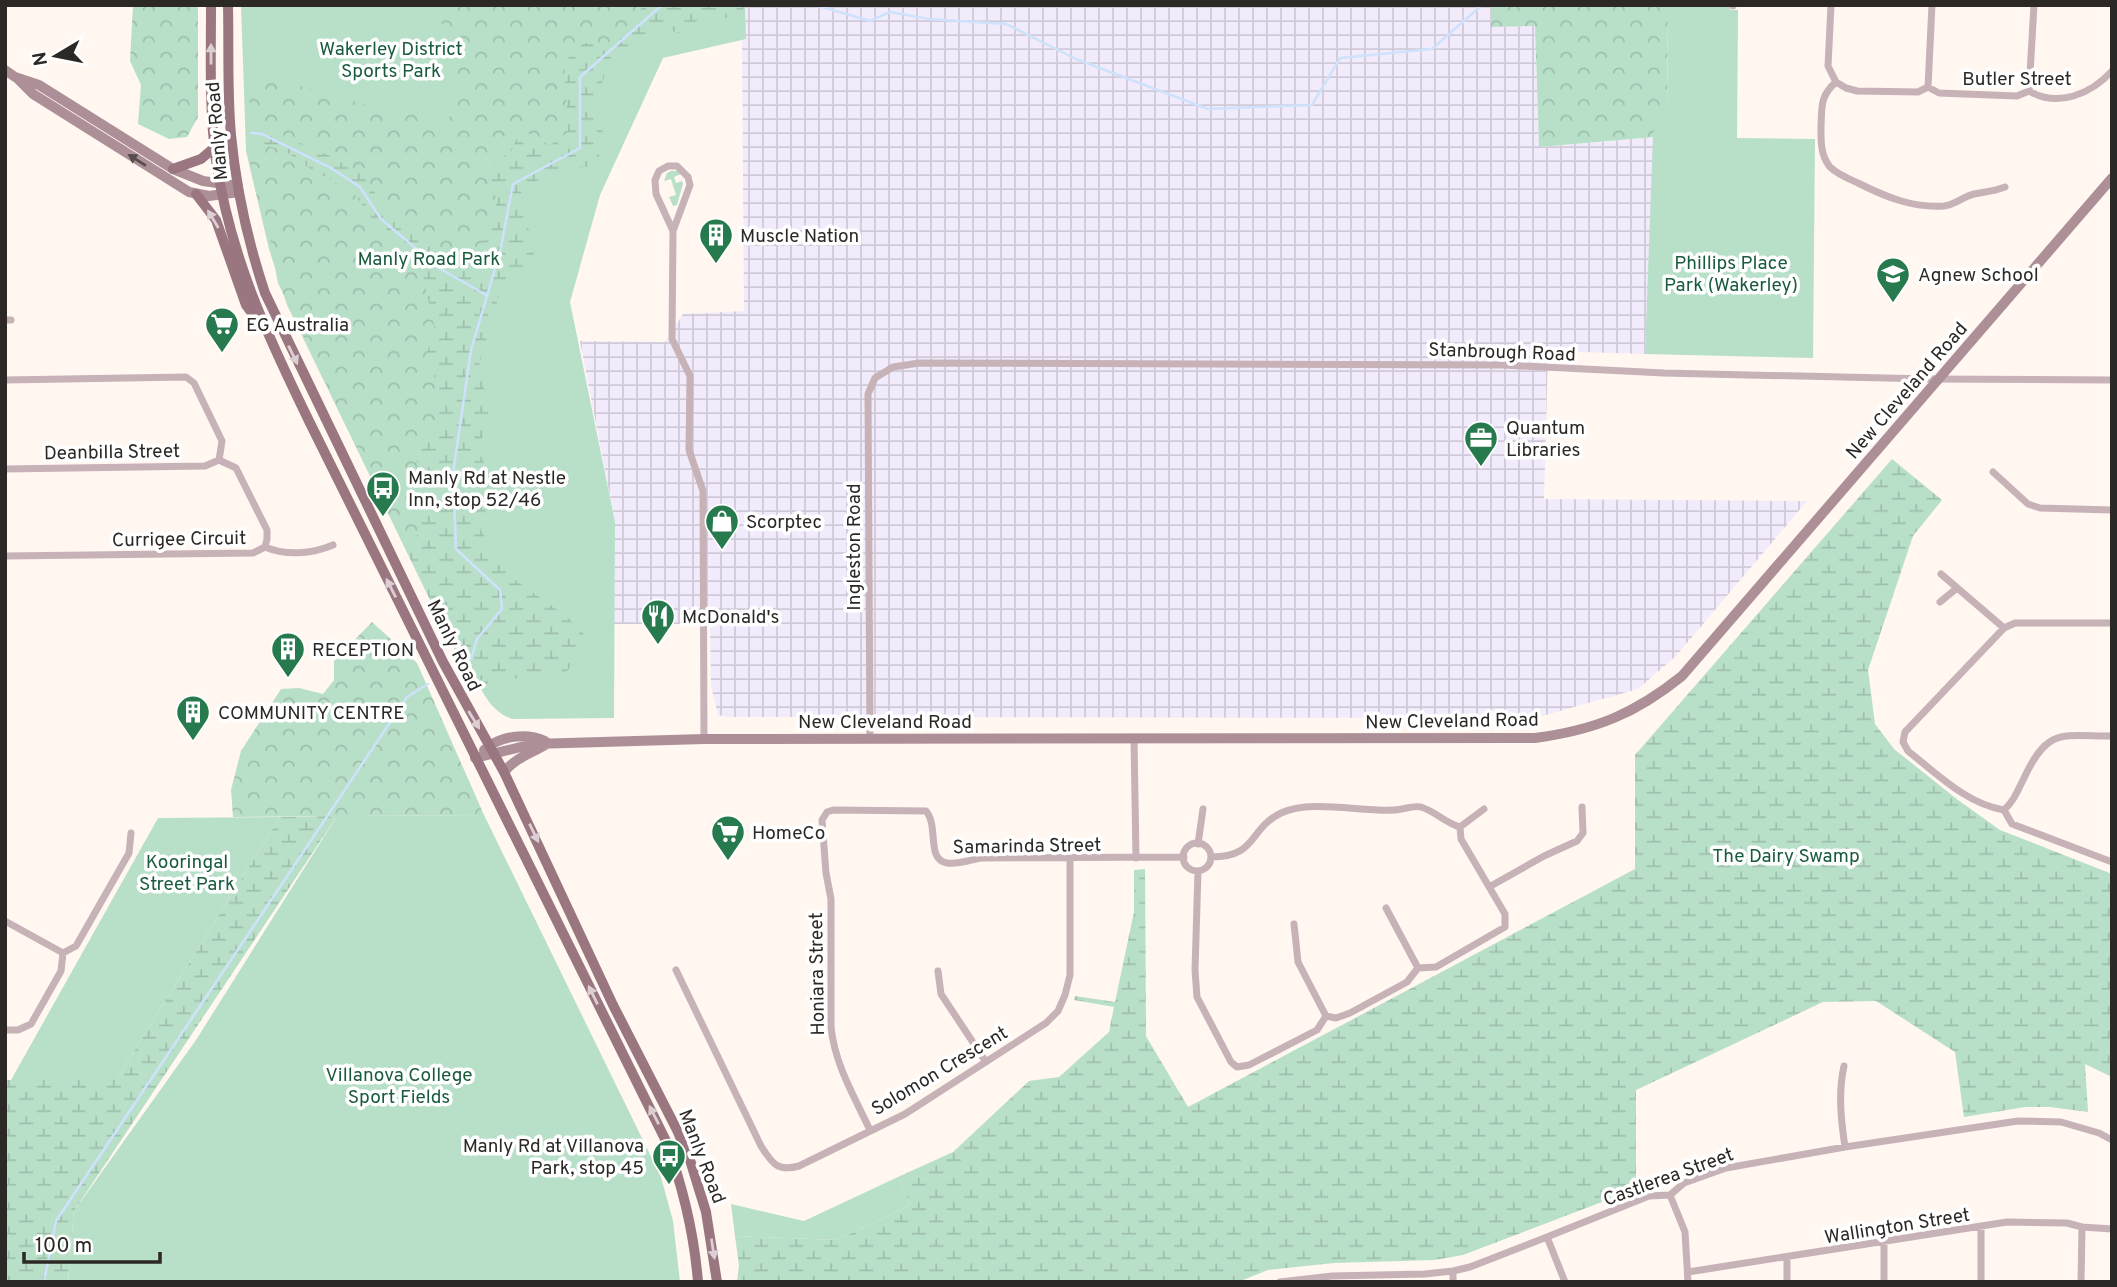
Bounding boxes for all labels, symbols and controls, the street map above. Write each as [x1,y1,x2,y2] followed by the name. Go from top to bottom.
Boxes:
[21,21,91,91] north arrow
[319,38,463,84] park label: Wakerley District Sports Park
[205,43,217,65] one-way arrow
[28,50,54,67] text: N
[1962,68,2072,92] street label: Butler Street
[202,80,234,181] street label: Manly Road
[127,153,147,166] one-way arrow
[207,210,219,229] one-way arrow
[697,216,735,265] building icon: Muscle Nation
[740,225,859,249] place label: Muscle Nation
[358,248,500,272] park label: Manly Road Park
[1664,252,1798,298] park label: Phillips Place Park (Wakerley)
[1874,255,1912,304] school or university icon: Agnew School
[1918,264,2039,288] place label: Agnew School
[203,305,241,354] supermarket icon: EG Australia
[246,314,349,338] place label: EG Australia
[1841,318,1974,465] street label: New Cleveland Road
[1428,338,1576,368] street label: Stanbrough Road
[287,345,299,365] one-way arrow
[1506,417,1585,463] place label: Quantum Libraries
[1462,419,1500,468] office icon: Quantum Libraries
[44,440,180,466] street label: Deanbilla Street
[408,467,566,513] place label: Manly Rd at Nestle Inn, stop 52/46
[364,469,402,518] bus stop icon: Manly Rd at Nestle Inn, stop 52/46
[843,483,867,611] street label: Ingleston Road
[703,502,741,551] shop icon: Scorptec
[746,511,822,535] place label: Scorptec
[112,527,246,553] street label: Currigee Circuit
[385,578,396,598] one-way arrow
[421,596,486,696] street label: Manly Road
[639,597,677,646] restaurant icon: McDonald's
[682,606,780,630] place label: McDonald's
[269,630,307,679] building icon: RECEPTION
[312,639,414,663] place label: RECEPTION
[174,693,212,742] building icon: COMMUNITY CENTRE
[218,702,405,726] place label: COMMUNITY CENTRE
[1365,708,1539,736] street label: New Cleveland Road
[467,710,480,729] one-way arrow
[798,711,972,735] street label: New Cleveland Road
[709,813,747,862] supermarket icon: HomeCo
[752,822,825,846] place label: HomeCo
[528,823,539,843] one-way arrow
[953,834,1102,860] street label: Samarinda Street
[1712,845,1860,869] park label: The Dairy Swamp
[139,851,235,897] park label: Kooringal Street Park
[805,912,831,1036] street label: Honiara Street
[587,985,598,1005] one-way arrow
[868,1022,1013,1122] street label: Solomon Crescent
[325,1064,473,1110] park label: Villanova College Sport Fields
[648,1105,659,1125] one-way arrow
[672,1106,730,1207] street label: Manly Road
[463,1135,644,1181] place label: Manly Rd at Villanova Park, stop 45
[650,1137,688,1186] bus stop icon: Manly Rd at Villanova Park, stop 45
[1600,1143,1737,1213] street label: Castlerea Street
[1823,1204,1972,1250] street label: Wallington Street
[24,1220,161,1264] scale bar
[35,1233,92,1260] text: 100 m
[708,1238,719,1260] one-way arrow

